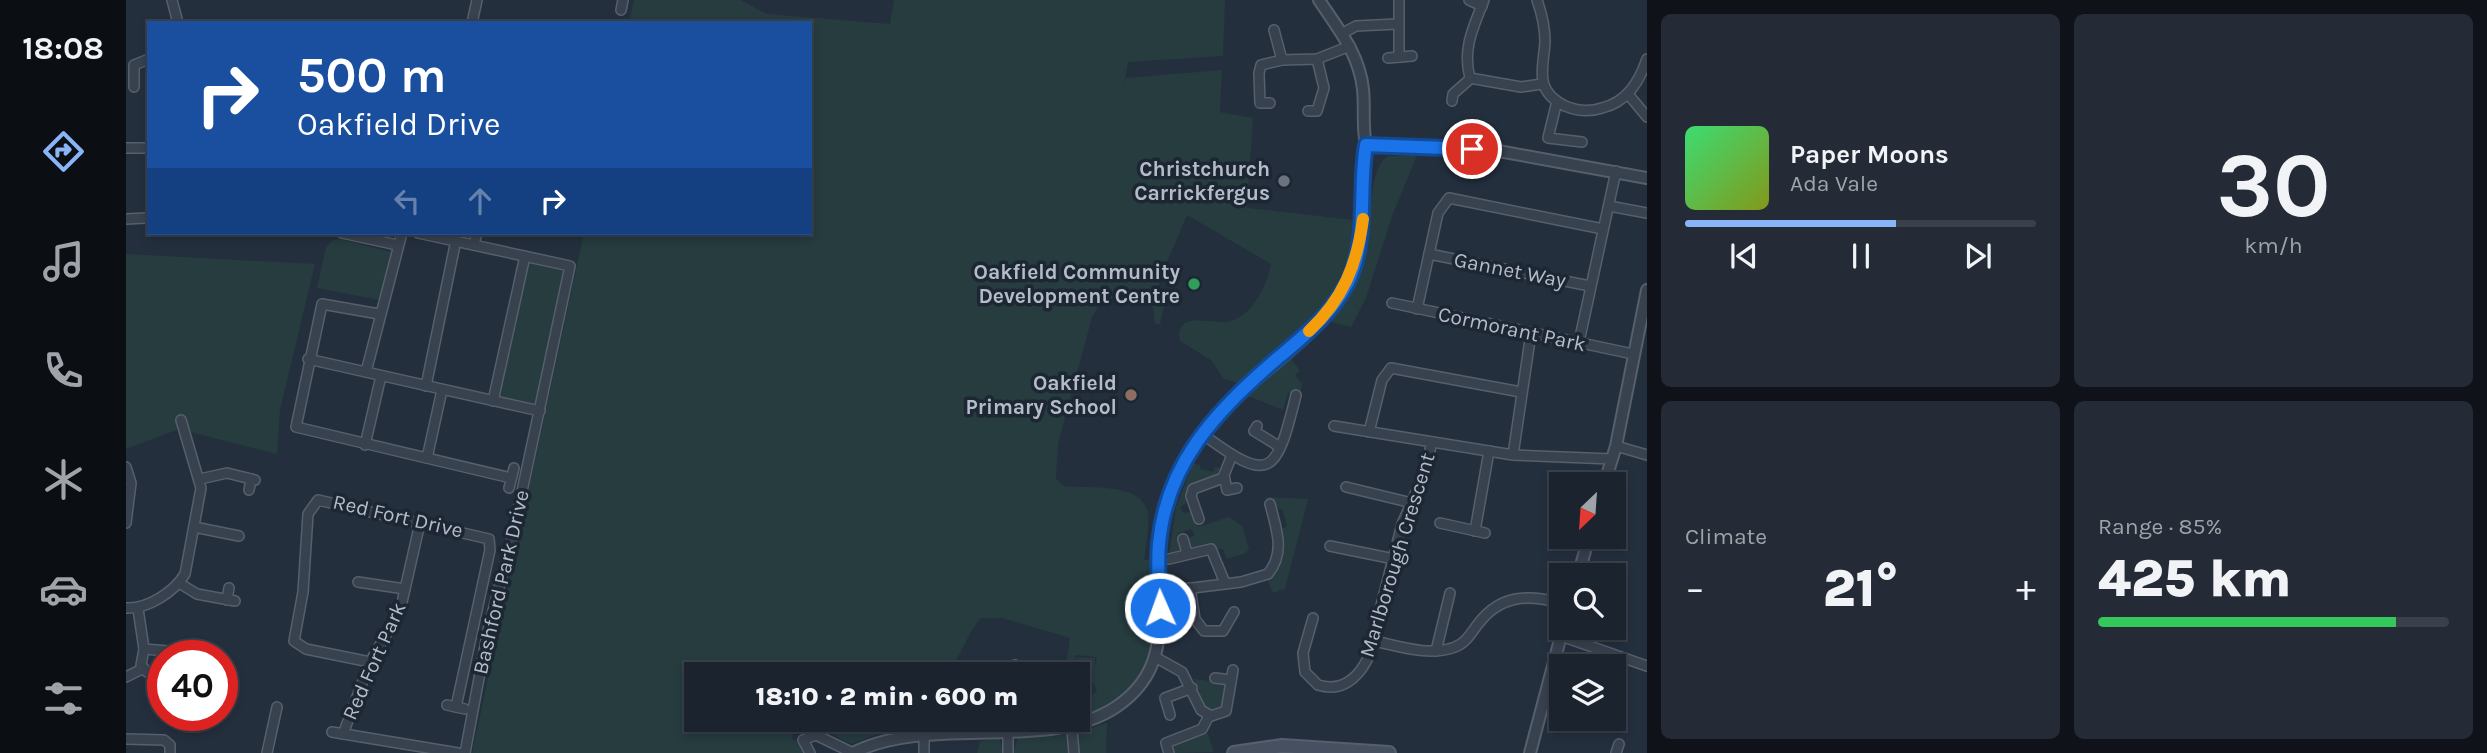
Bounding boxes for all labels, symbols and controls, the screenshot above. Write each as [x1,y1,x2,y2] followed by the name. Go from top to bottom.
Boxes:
[22,30,104,67] text: 18:08
[297,47,446,104] text: 500 m
[182,49,273,140] icon: right
[297,106,501,143] text: Oakfield Drive
[1442,119,1502,179] pin
[39,127,88,176] icon: directions
[1453,130,1491,168] icon: arrive
[2216,133,2331,239] text: 30
[1790,139,1949,170] text: Paper Moons
[1134,157,1270,205] place label: Christchurch Carrickfergus
[1790,170,1878,197] text: Ada Vale
[1276,173,1292,189] marker: Christchurch Carrickfergus
[388,182,426,220] icon: left
[461,182,499,220] icon: ahead
[534,182,572,220] icon: right
[2244,232,2303,259] text: km/h
[39,237,88,286] icon: music
[1725,237,1763,275] icon: previous
[1842,237,1880,275] icon: pause
[1959,237,1997,275] icon: next
[1452,247,1568,293] street label: Gannet Way
[974,260,1180,308] place label: Oakfield Community Development Centre
[1186,276,1202,292] marker: Oakfield Community Development Centre
[1436,302,1588,356] street label: Cormorant Park
[39,346,88,395] icon: phone
[966,371,1117,419] place label: Oakfield Primary School
[1123,387,1139,403] marker: Oakfield Primary School
[1354,450,1440,660] street label: Marlborough Crescent
[39,455,88,504] icon: climate
[1549,472,1626,550] north arrow
[1549,472,1626,731] map controls
[468,487,534,677] street label: Bashford Park Drive
[331,489,465,543] street label: Red Fort Drive
[2098,513,2222,540] text: Range · 85%
[1685,523,1767,550] text: Climate
[2098,548,2291,609] text: 425 km
[1823,558,1898,619] text: 21°
[1549,563,1626,640] button: search
[39,565,88,614] icon: car
[1685,566,1705,611] text: −
[2016,566,2036,611] text: +
[1123,571,1197,645] position arrow
[337,598,411,723] street label: Red Fort Park
[147,640,238,731] speed limit sign: 40
[1549,654,1626,731] button: layers
[39,674,88,723] icon: filters
[756,681,1018,712] text: 18:10 · 2 min · 600 m

